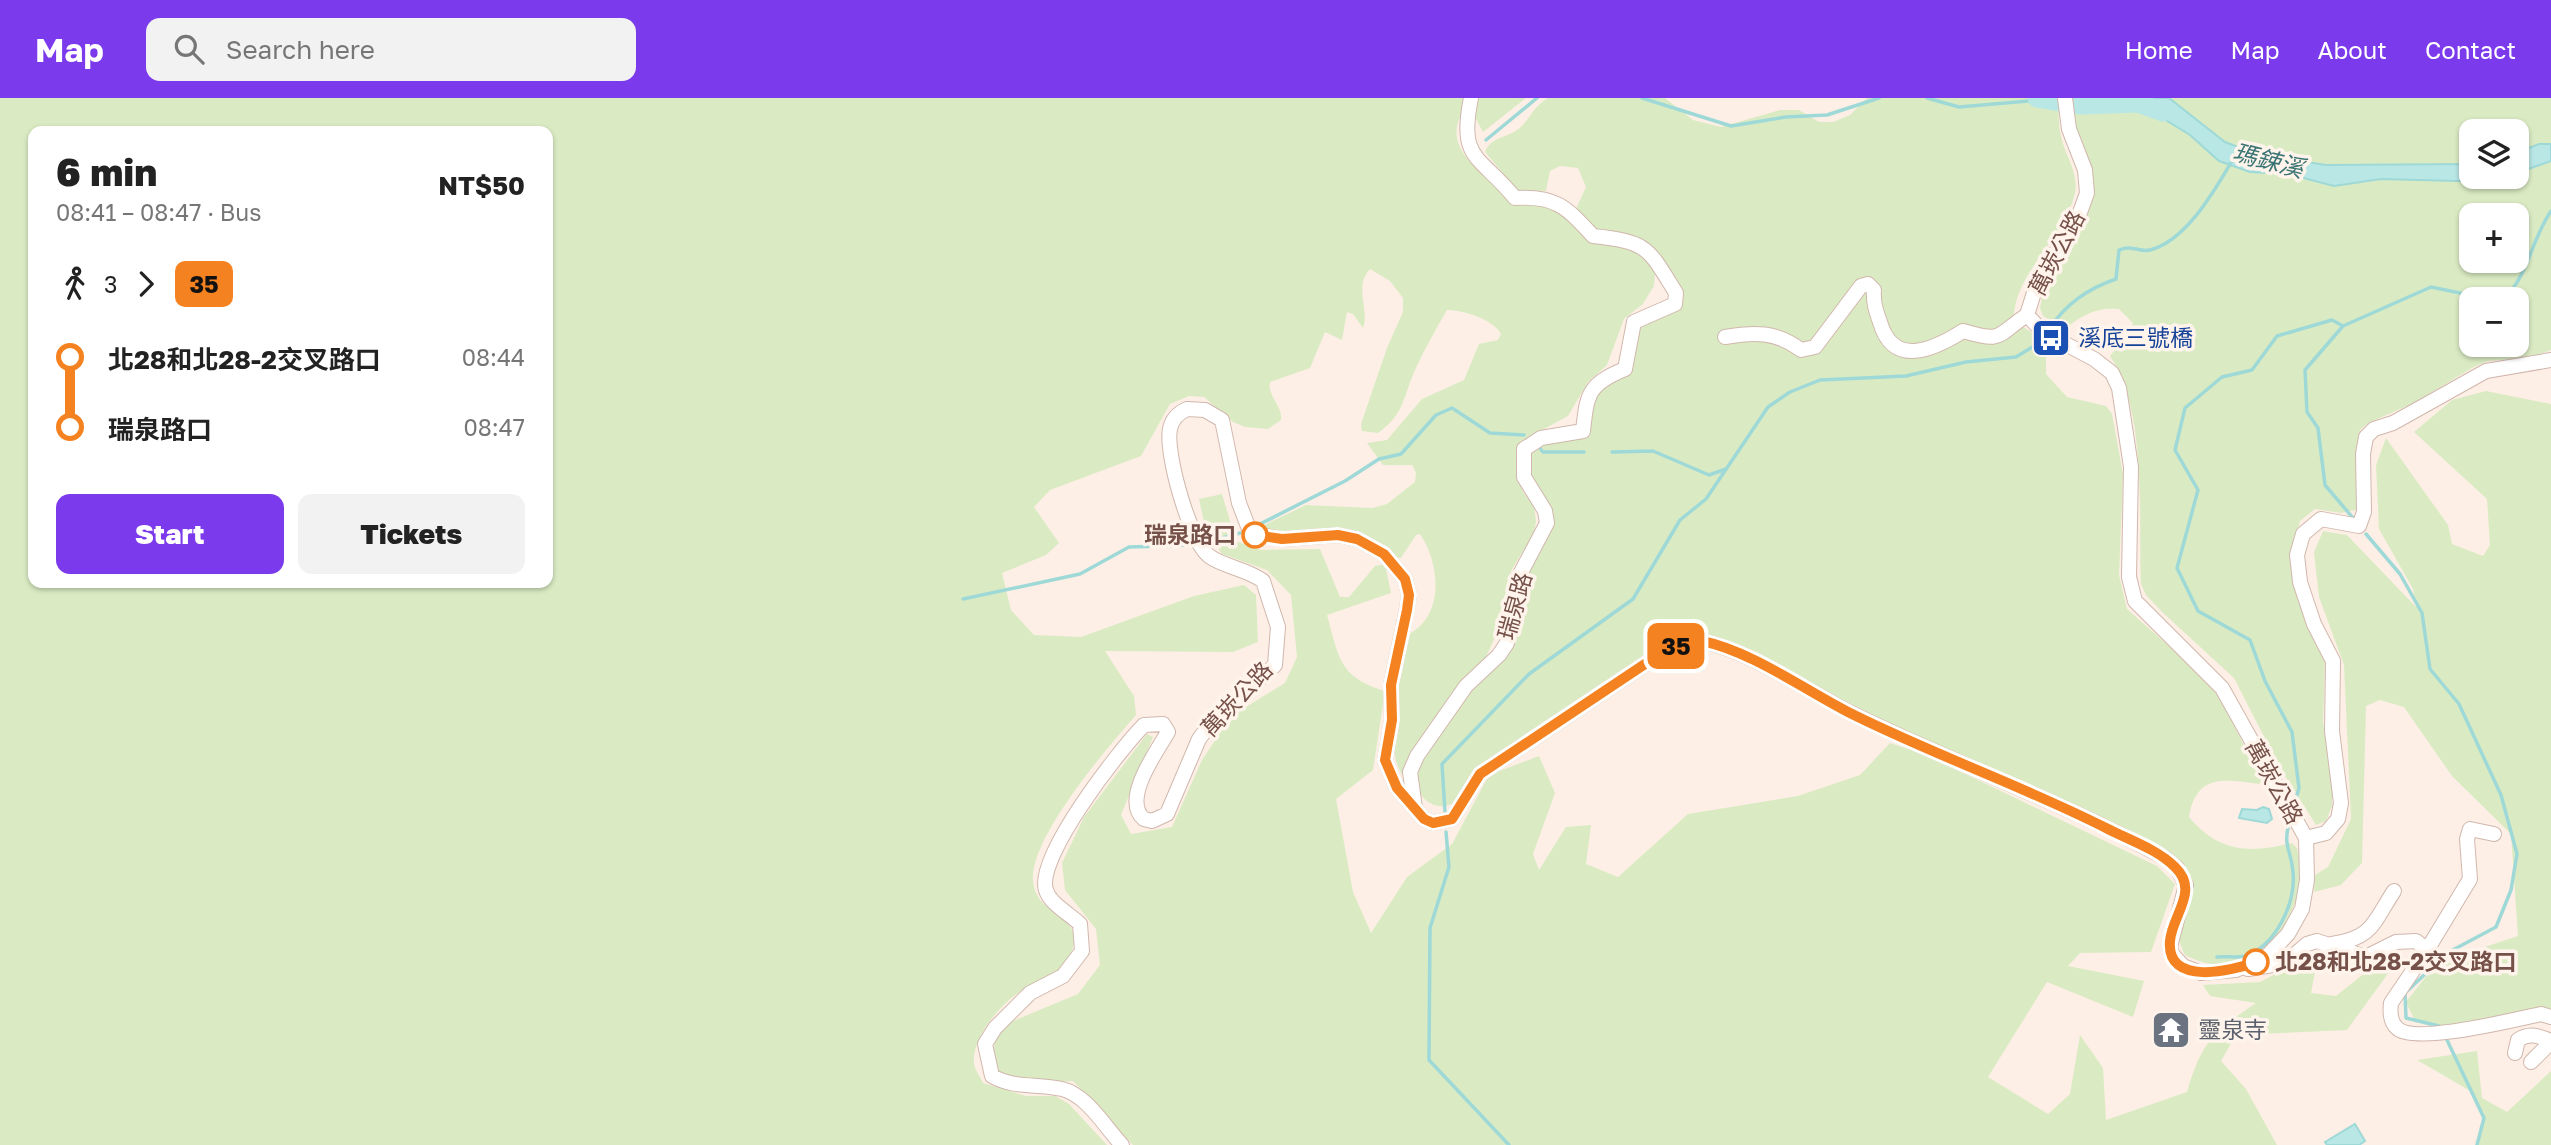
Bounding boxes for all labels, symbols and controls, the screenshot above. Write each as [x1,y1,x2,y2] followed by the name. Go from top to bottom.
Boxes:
[146,18,636,81] search box
[35,30,104,69] text: Map
[170,30,208,68] icon: search
[226,34,375,65] text: Search here
[2125,35,2193,64] text: Home
[2231,35,2280,64] text: Map
[2318,35,2387,64] text: About
[2425,35,2516,64] text: Contact
[2459,119,2529,357] map controls
[2459,119,2529,189] button: layers
[2230,137,2310,183] water label: 瑪鋉溪
[56,149,157,194] text: 6 min
[438,170,525,201] text: NT$50
[56,198,261,226] text: 08:41 – 08:47 · Bus
[2459,203,2529,273] button: +
[2022,205,2090,300] street label: 萬崁公路
[56,265,94,303] icon: walk
[127,265,165,303] icon: forward
[189,269,219,298] text: 35
[104,270,117,298] text: 3
[2459,287,2529,357] button: −
[2030,317,2072,359] bus stop icon: 溪底三號橋
[2078,323,2193,351] place label: 溪底三號橋
[462,343,525,371] text: 08:44
[108,344,381,375] text: 北28和北28-2交叉路口
[464,413,525,441] text: 08:47
[108,414,212,445] text: 瑞泉路口
[56,494,284,574] button: Start
[298,494,525,574] button: Tickets
[1144,520,1236,548] place label: 瑞泉路口
[1242,522,1268,548] marker: 瑞泉路口
[1491,569,1537,643] street label: 瑞泉路
[1644,623,1708,669] line badge: 35
[1661,631,1691,660] text: 35
[1195,655,1278,742] street label: 萬崁公路
[2240,734,2309,829] street label: 萬崁公路
[2275,947,2516,975] place label: 北28和北28-2交叉路口
[2243,949,2269,975] marker: 北28和北28-2交叉路口
[2150,1009,2192,1051] temple icon: 靈泉寺
[2198,1015,2267,1043] place label: 靈泉寺

